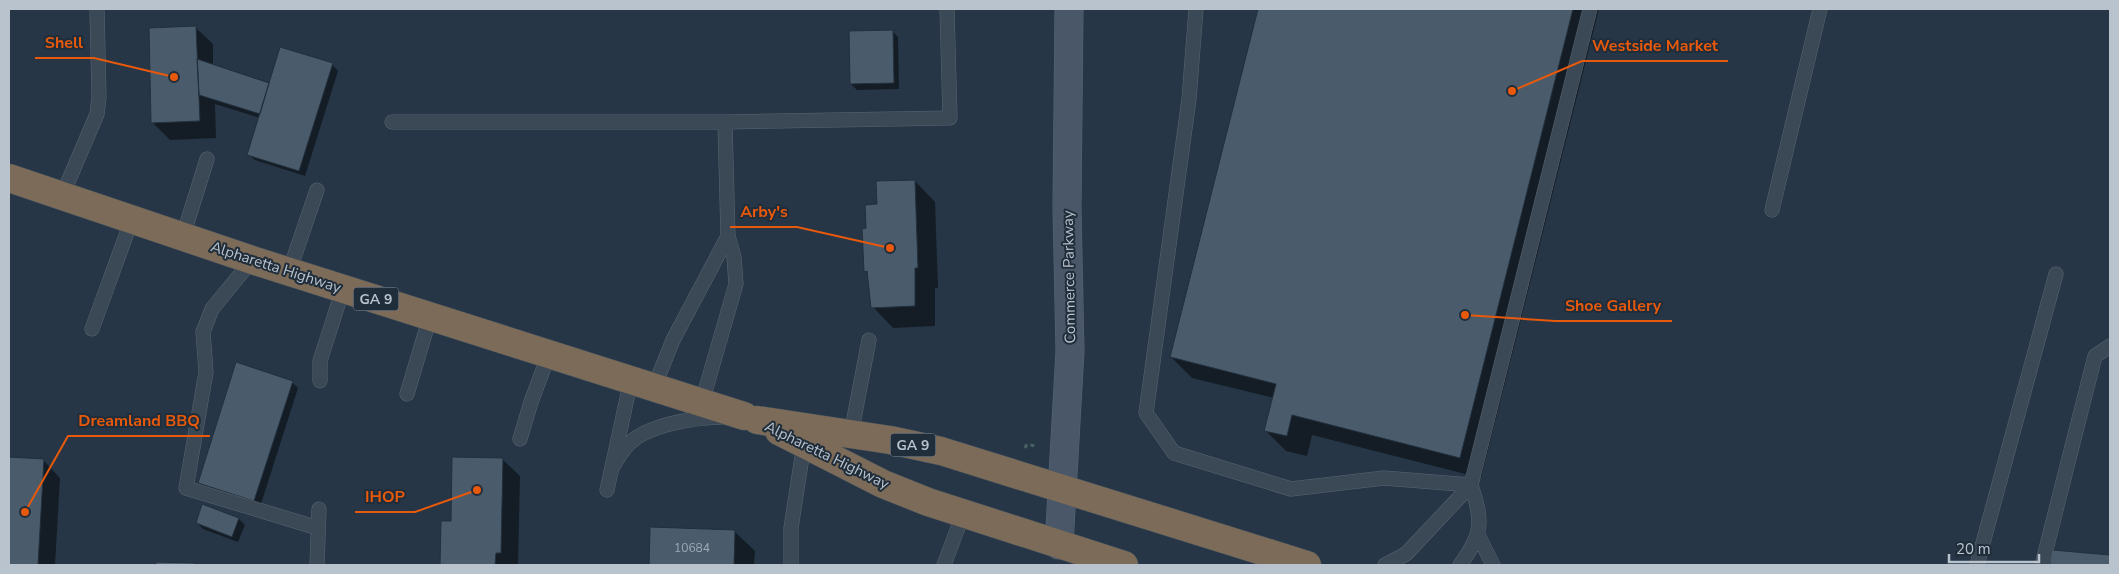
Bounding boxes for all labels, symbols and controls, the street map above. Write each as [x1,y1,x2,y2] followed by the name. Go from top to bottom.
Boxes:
[35,27,94,58] callout: Shell
[1582,30,1728,61] callout: Westside Market
[45,32,83,54] text: Shell
[1592,35,1719,57] text: Westside Market
[730,196,797,227] callout: Arby's
[740,201,788,223] text: Arby's
[1058,210,1080,344] street label: Commerce Parkway
[208,236,344,298] street label: Alpharetta Highway
[354,288,398,310] road number: GA 9
[1555,290,1672,321] callout: Shoe Gallery
[1565,295,1662,317] text: Shoe Gallery
[68,405,210,436] callout: Dreamland BBQ
[78,410,200,432] text: Dreamland BBQ
[761,416,893,494] street label: Alpharetta Highway
[890,434,936,456] road number: GA 9
[355,481,415,512] callout: IHOP
[365,486,405,508] text: IHOP
[1949,532,2039,564] scale bar
[1956,539,1991,559] text: 20 m
[674,540,710,556] house number: 10684

